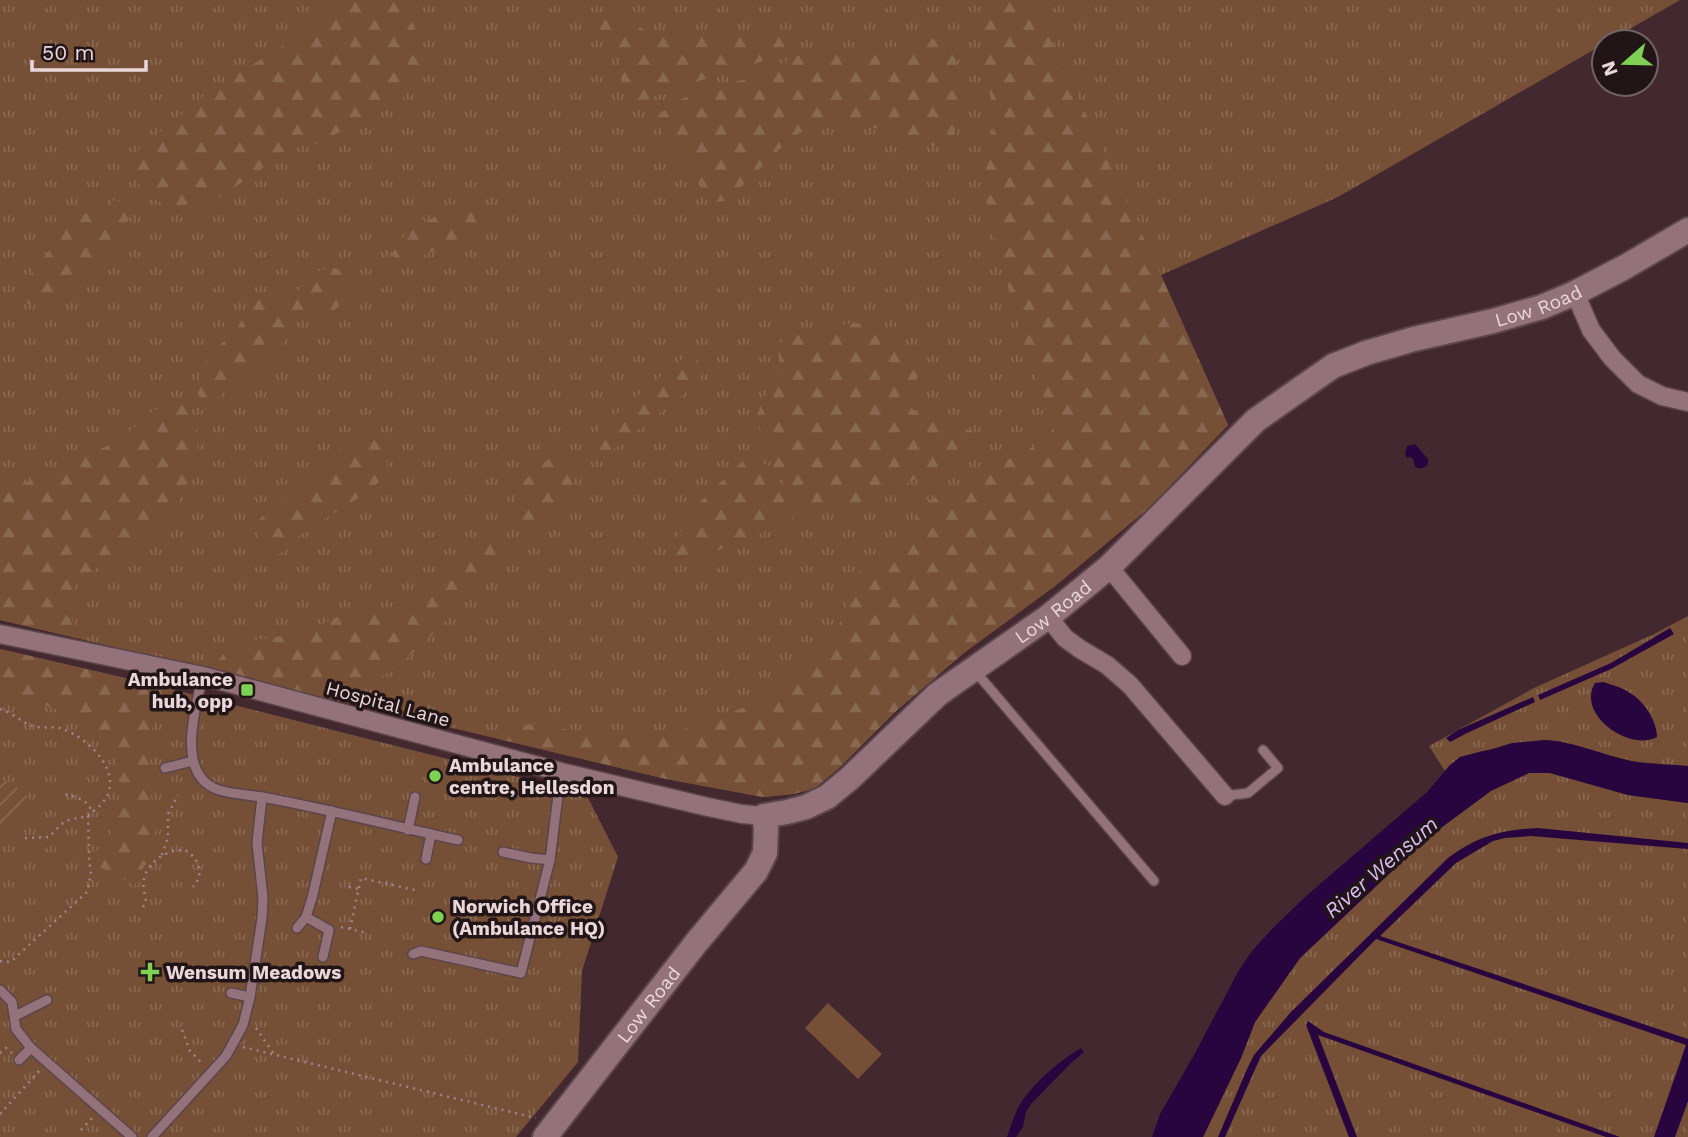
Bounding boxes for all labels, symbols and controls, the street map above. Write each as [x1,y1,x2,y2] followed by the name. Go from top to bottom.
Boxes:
[32,28,145,72] scale bar
[1590,28,1660,98] north arrow
[42,40,94,65] text: 50 m
[1596,58,1623,79] text: N
[1492,280,1586,331] street label: Low Road
[1010,575,1096,648] street label: Low Road
[128,668,233,713] place label: Ambulance hub, opp
[324,676,452,732] street label: Hospital Lane
[239,682,255,698] marker: Ambulance hub, opp
[449,754,614,799] place label: Ambulance centre, Hellesdon
[427,768,443,784] marker: Ambulance centre, Hellesdon
[1319,811,1443,923] water label: River Wensum
[452,895,605,940] place label: Norwich Office (Ambulance HQ)
[430,909,446,925] marker: Norwich Office (Ambulance HQ)
[166,961,341,984] place label: Wensum Meadows
[140,962,160,982] marker: Wensum Meadows
[611,962,685,1047] street label: Low Road

